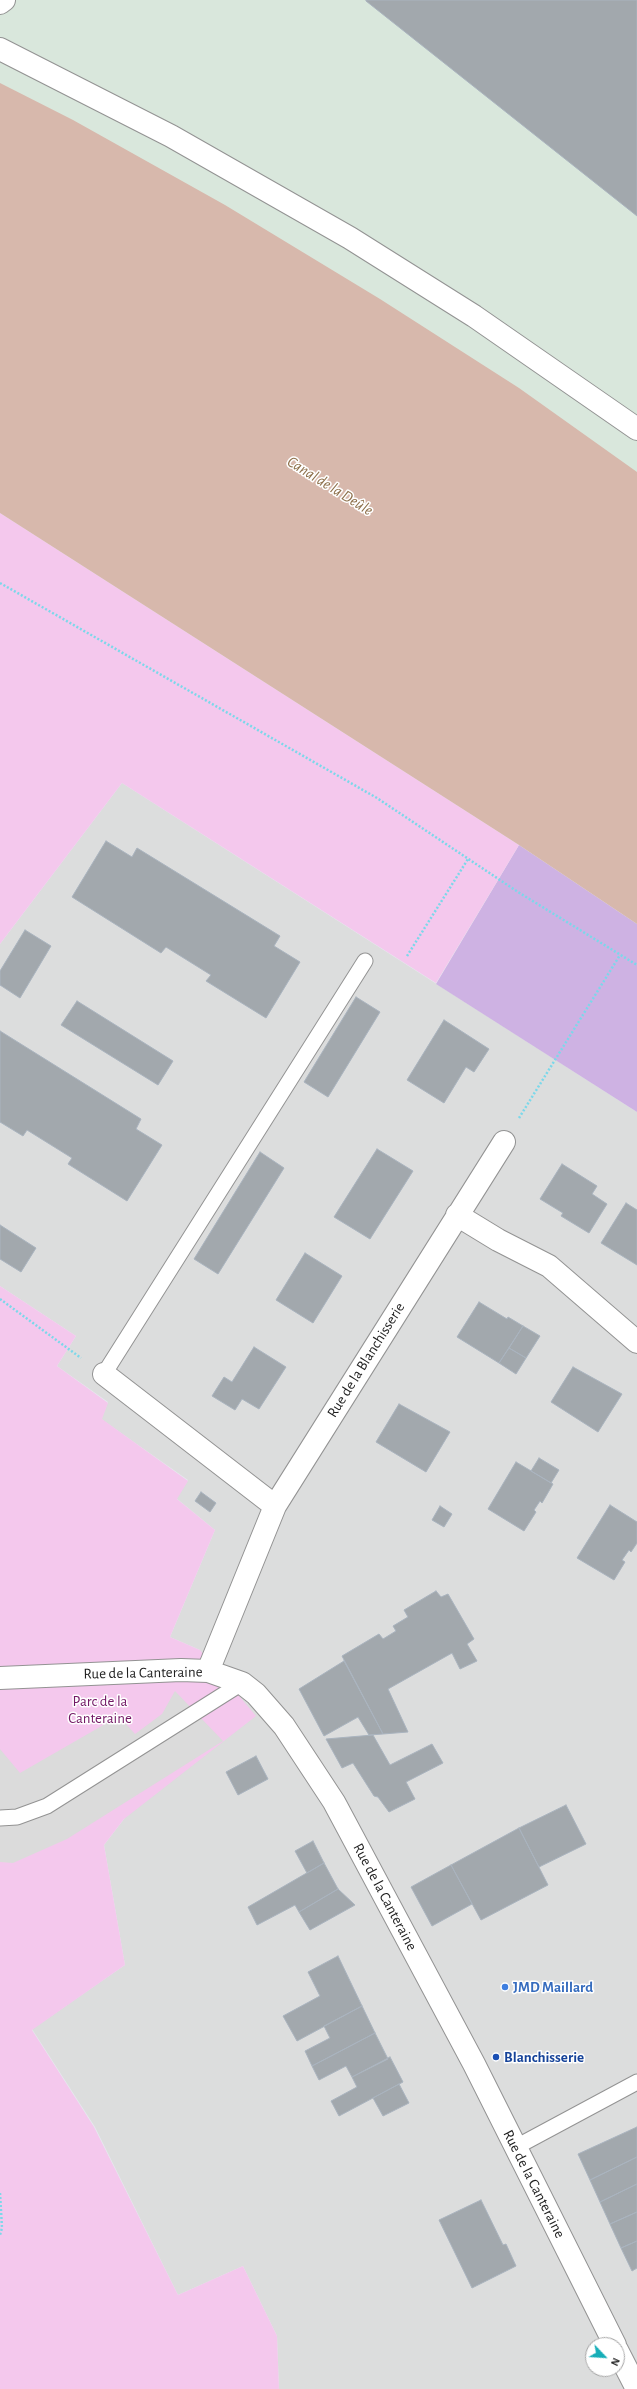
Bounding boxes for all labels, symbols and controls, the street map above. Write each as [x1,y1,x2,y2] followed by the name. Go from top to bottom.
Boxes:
[283,452,377,520] water label: Canal de la Deûle
[323,1299,409,1421] street label: Rue de la Blanchisserie
[83,1663,203,1683] street label: Rue de la Canteraine
[68,1692,132,1727] park label: Parc de la Canteraine
[349,1840,421,1954] street label: Rue de la Canteraine
[513,1978,593,1996] place label: JMD Maillard
[500,1982,510,1992] marker: JMD Maillard
[504,2048,584,2066] place label: Blanchisserie
[491,2052,501,2062] marker: Blanchisserie
[499,2127,569,2241] street label: Rue de la Canteraine
[585,2337,625,2377] north arrow
[609,2356,622,2368] text: N

